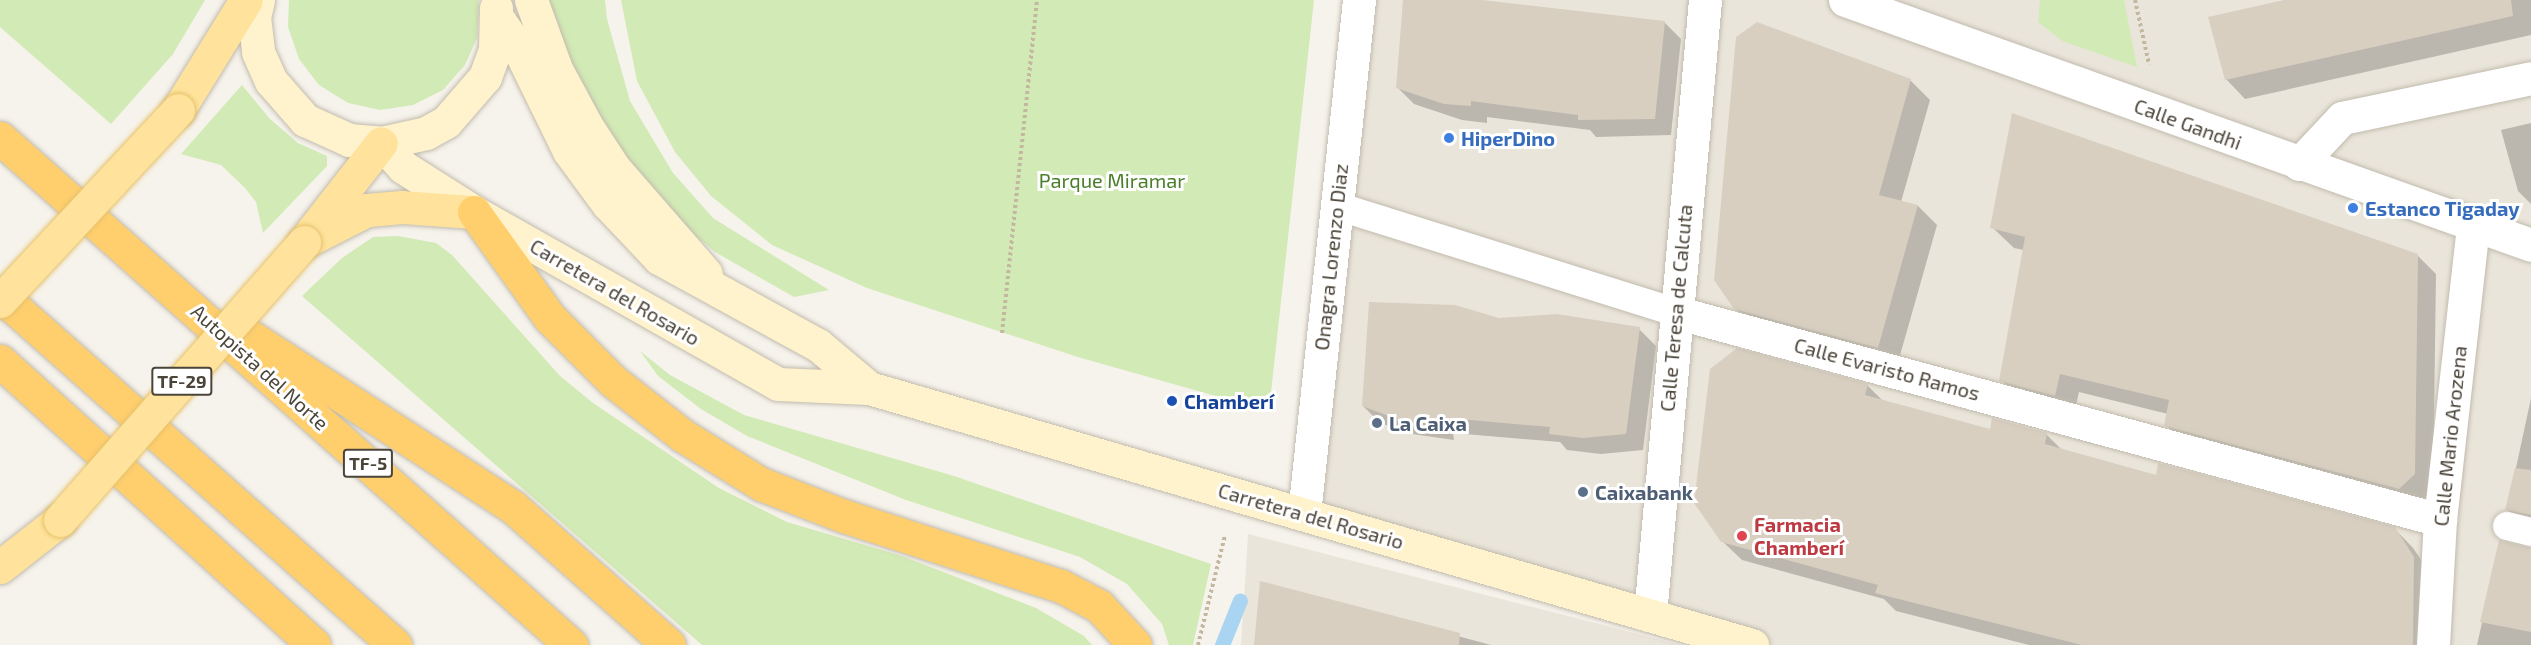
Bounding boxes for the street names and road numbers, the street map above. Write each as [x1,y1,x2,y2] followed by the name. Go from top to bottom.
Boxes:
[2131,93,2245,155] street label: Calle Gandhi
[1309,162,1353,352] street label: Onagra Lorenzo Diaz
[1655,203,1697,413] street label: Calle Teresa de Calcuta
[526,234,704,350] street label: Carretera del Rosario
[186,299,334,435] street label: Autopista del Norte
[1792,333,1982,405] street label: Calle Evaristo Ramos
[2429,344,2471,528] street label: Calle Mario Arozena
[150,366,213,396] road number: TF-29
[342,448,394,478] road number: TF-5
[1215,478,1407,554] street label: Carretera del Rosario

